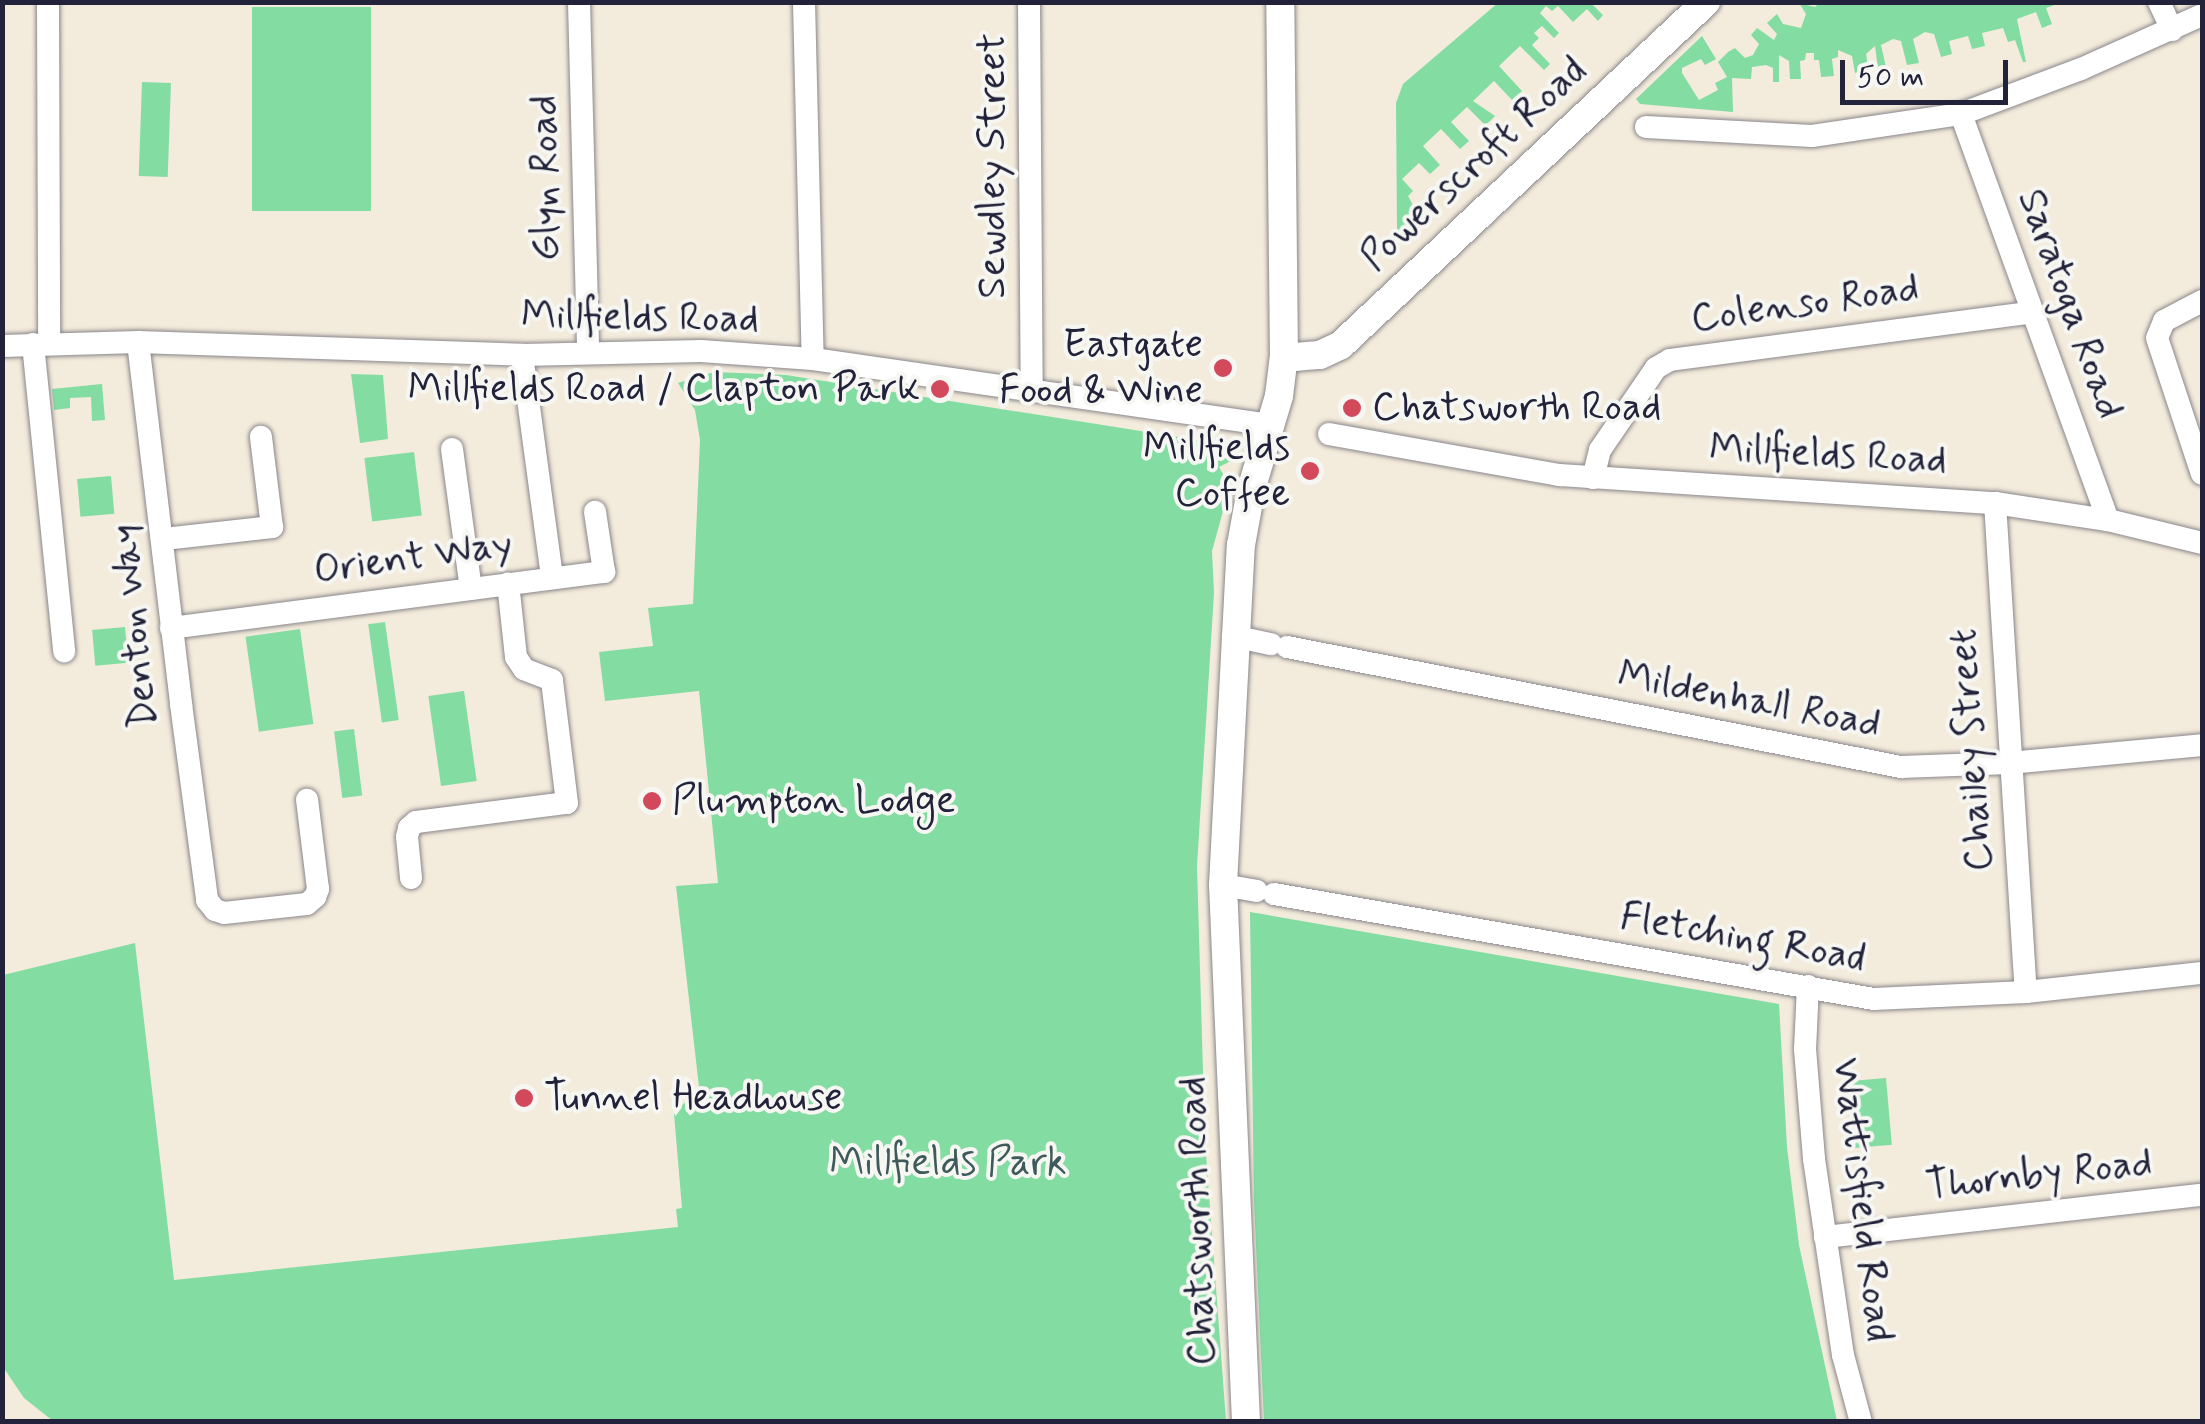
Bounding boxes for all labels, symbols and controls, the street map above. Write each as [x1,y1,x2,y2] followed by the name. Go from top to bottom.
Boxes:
[969,34,1017,298] street label: Sewdley Street
[1845,40,2012,102] scale bar
[1352,48,1596,280] street label: Powerscroft Road
[1857,58,1924,97] text: 50 m
[521,95,571,261] street label: Glyn Road
[2007,184,2133,424] street label: Saratoga Road
[1688,264,1922,344] street label: Colenso Road
[521,292,759,344] street label: Millfields Road
[999,321,1203,415] place label: Eastgate Food & Wine
[1212,357,1234,379] marker: Eastgate Food & Wine
[418,365,920,413] place label: Millfields Road / Clapton Park
[929,378,951,400] marker: Millfields Road / Clapton Park
[1372,384,1661,432] place label: Chatsworth Road
[1341,397,1363,419] marker: Chatsworth Road
[1143,424,1290,518] place label: Millfields Coffee
[1708,425,1948,485] street label: Millfields Road
[1299,460,1321,482] marker: Millfields Coffee
[100,520,170,732] street label: Denton Way
[311,520,515,596] street label: Orient Way
[1939,623,2005,877] street label: Chailey Street
[1614,651,1884,749] street label: Mildenhall Road
[672,777,956,825] place label: Plumpton Lodge
[641,790,663,812] marker: Plumpton Lodge
[1618,893,1868,983] street label: Fletching Road
[1821,1056,1903,1344] street label: Wattisfield Road
[544,1074,846,1122] place label: Tunnel Headhouse
[1169,1076,1227,1366] street label: Chatsworth Road
[513,1087,535,1109] marker: Tunnel Headhouse
[829,1139,1067,1187] park label: Millfields Park
[1923,1139,2155,1211] street label: Thornby Road

